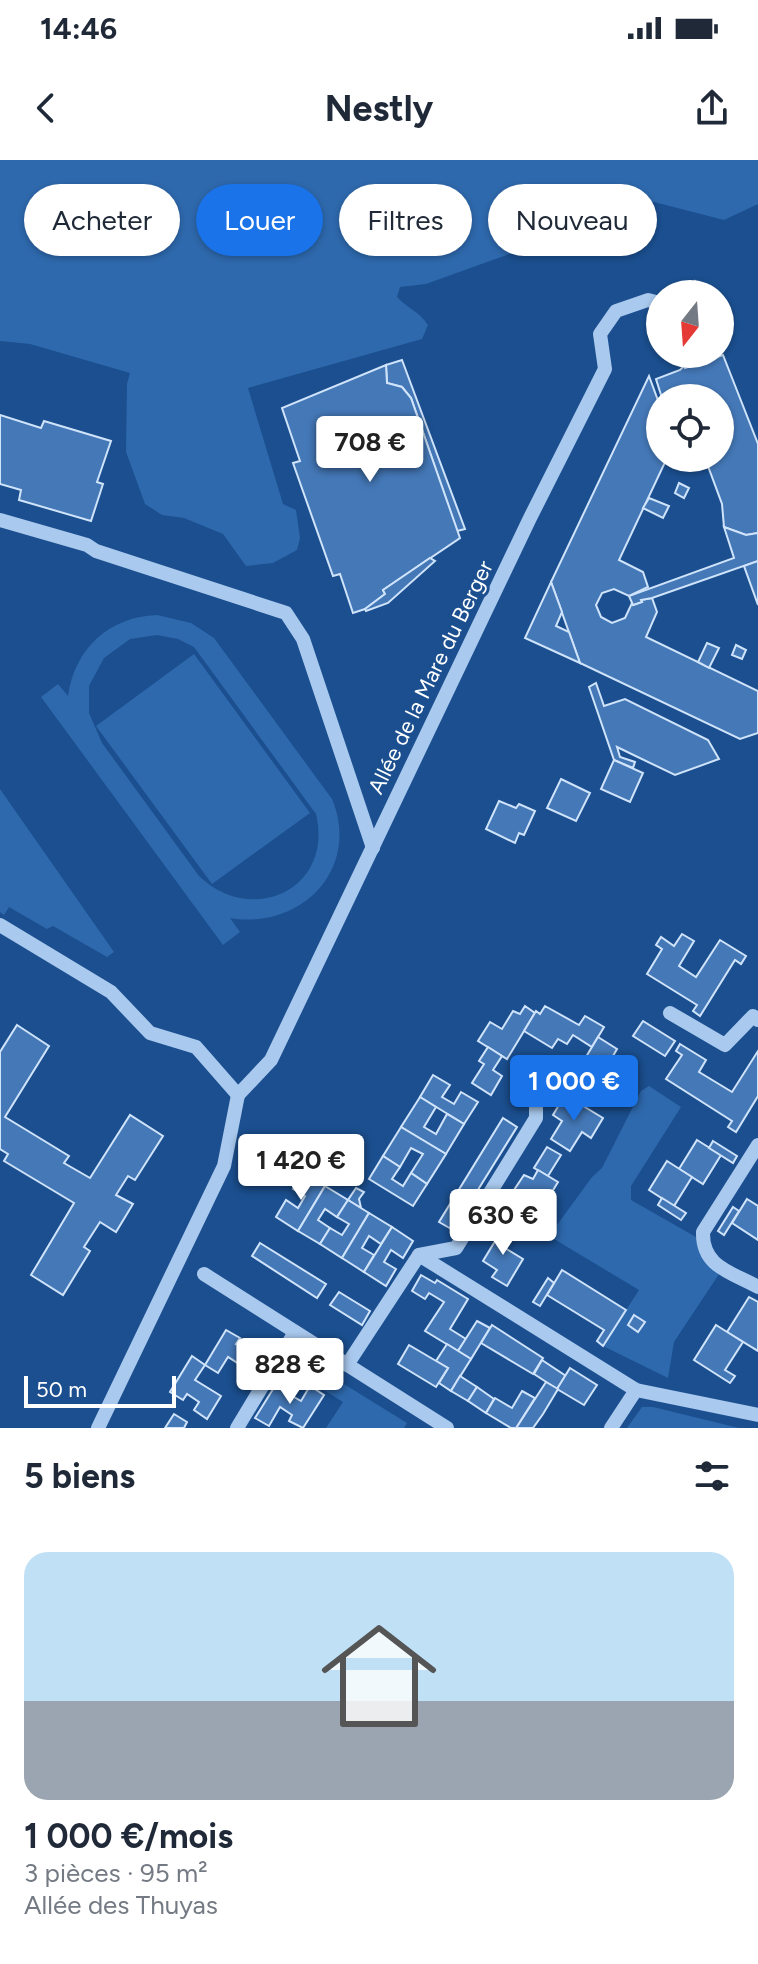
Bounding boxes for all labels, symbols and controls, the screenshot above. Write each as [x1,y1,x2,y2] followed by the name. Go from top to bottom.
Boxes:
[40,10,117,47] text: 14:46
[24,86,68,130] icon: back
[690,86,734,130] icon: share
[325,87,433,130] text: Nestly
[24,184,180,256] chip: Acheter
[196,184,323,256] chip: Louer
[339,184,472,256] chip: Filtres
[488,184,657,256] chip: Nouveau
[646,280,734,368] north arrow
[646,280,734,472] map controls
[646,384,734,472] button: locate
[314,416,426,484] pin: 708 €
[334,426,406,458] text: 708 €
[362,556,499,798] street label: Allée de la Mare du Berger
[500,1055,648,1123] pin: 1 000 €
[528,1065,620,1097] text: 1 000 €
[227,1134,375,1202] pin: 1 420 €
[256,1144,346,1176] text: 1 420 €
[447,1189,559,1257] pin: 630 €
[468,1199,538,1231] text: 630 €
[234,1338,346,1406] pin: 828 €
[254,1348,326,1380] text: 828 €
[24,1372,176,1408] scale bar
[36,1376,87,1403] text: 50 m
[690,1454,734,1498] icon: filters
[24,1456,135,1497] text: 5 biens
[307,1604,451,1748] icon: home
[24,1816,233,1857] text: 1 000 €/mois
[24,1857,208,1889] text: 3 pièces · 95 m²
[24,1889,218,1921] text: Allée des Thuyas

